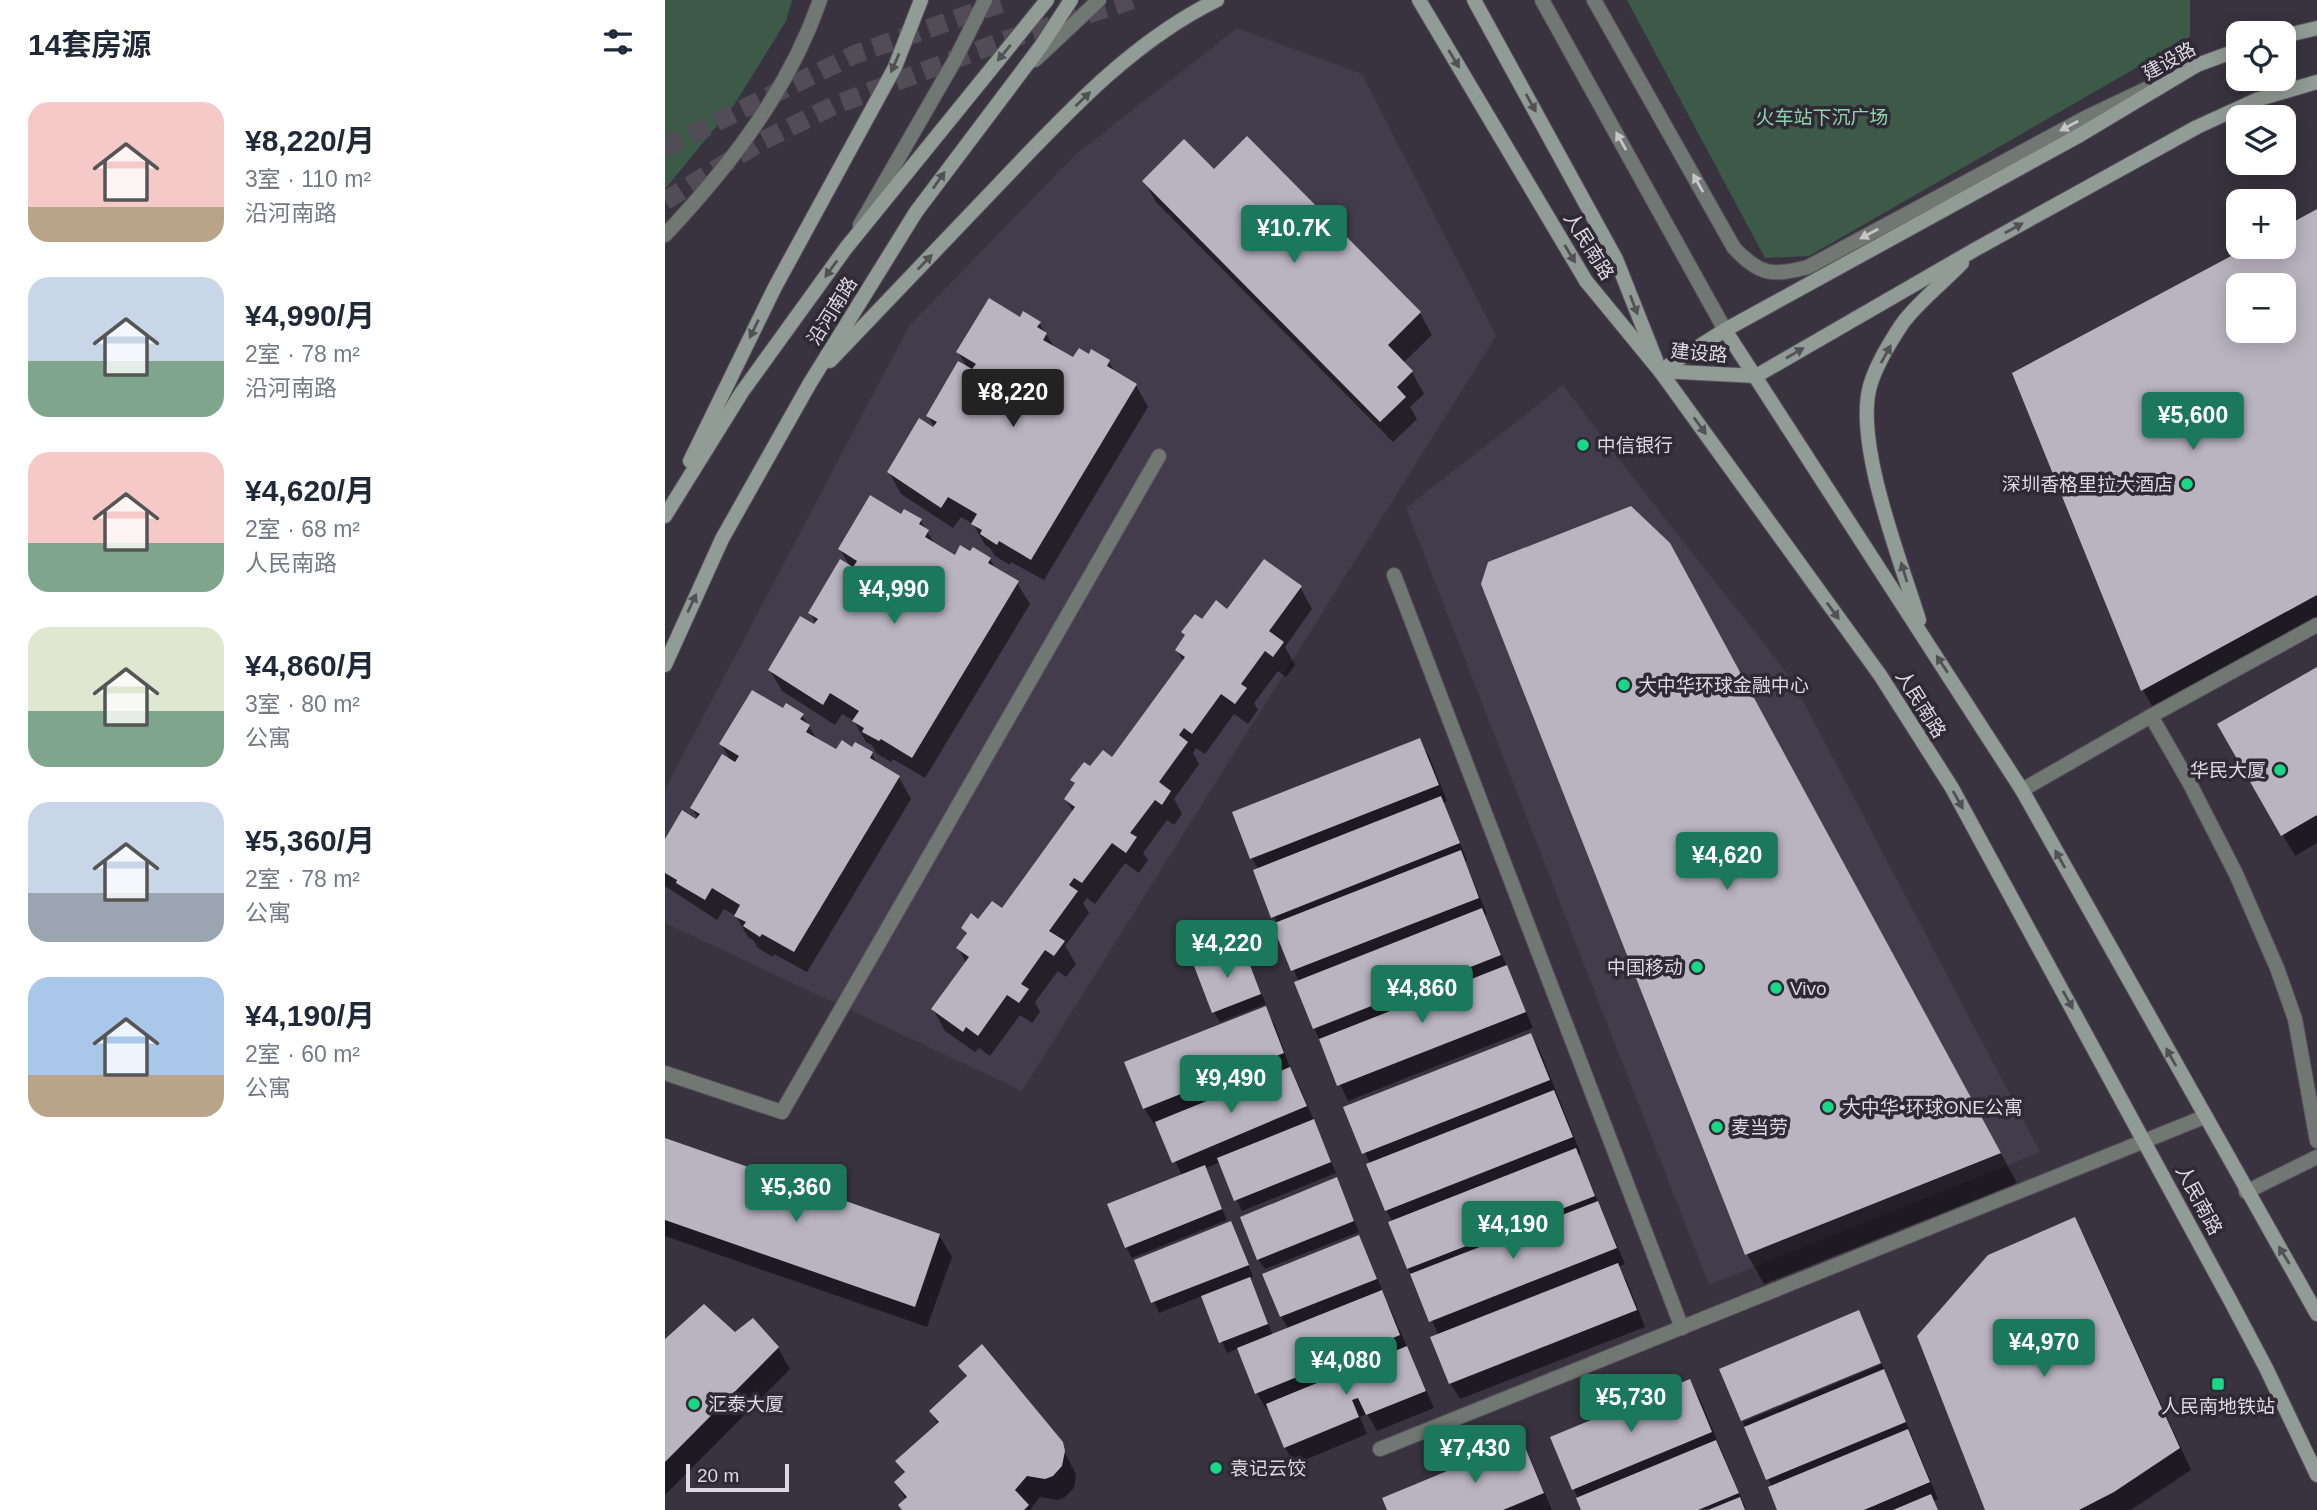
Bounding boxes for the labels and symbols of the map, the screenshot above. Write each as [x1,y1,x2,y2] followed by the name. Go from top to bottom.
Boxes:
[2139,38,2199,84] street label: 建设路
[996,43,1011,61] one-way arrow
[1448,49,1460,68] one-way arrow
[889,53,901,73] one-way arrow
[1075,91,1091,107] one-way arrow
[1525,93,1537,113] one-way arrow
[1755,107,1889,128] park label: 火车站下沉广场
[2059,120,2079,132] one-way arrow
[1615,132,1627,151] one-way arrow
[932,171,946,189] one-way arrow
[1692,173,1704,193] one-way arrow
[1237,205,1351,265] pin: ¥10.7K
[1560,208,1618,284] street label: 人民南路
[2004,222,2024,234] one-way arrow
[1859,228,1879,240] one-way arrow
[1564,245,1576,264] one-way arrow
[916,254,932,271] one-way arrow
[824,260,838,278] one-way arrow
[803,273,861,349] street label: 沿河南路
[1629,294,1640,315] one-way arrow
[749,319,760,339] one-way arrow
[1670,340,1728,366] street label: 建设路
[1880,344,1892,363] one-way arrow
[1786,347,1805,359] one-way arrow
[956,370,1070,429] pin: ¥8,220
[2136,392,2250,452] pin: ¥5,600
[1693,417,1707,435] one-way arrow
[1597,435,1673,456] place label: 中信银行
[1575,437,1591,453] marker: 中信银行
[2002,474,2173,495] place label: 深圳香格里拉大酒店
[2179,476,2195,492] marker: 深圳香格里拉大酒店
[1899,562,1909,583] one-way arrow
[837,566,951,626] pin: ¥4,990
[687,592,698,613] one-way arrow
[1826,602,1840,620] one-way arrow
[1935,655,1948,674] one-way arrow
[1892,666,1950,742] street label: 人民南路
[1638,675,1809,696] place label: 大中华环球金融中心
[1616,677,1632,693] marker: 大中华环球金融中心
[2190,760,2266,781] place label: 华民大厦
[2272,762,2288,778] marker: 华民大厦
[1952,791,1964,811] one-way arrow
[1670,832,1784,892] pin: ¥4,620
[2054,849,2066,868] one-way arrow
[1170,920,1284,980] pin: ¥4,220
[1607,957,1683,978] place label: 中国移动
[1689,959,1705,975] marker: 中国移动
[1365,965,1479,1025] pin: ¥4,860
[1790,978,1827,999] place label: Vivo
[1768,980,1784,996] marker: Vivo
[2062,990,2074,1010] one-way arrow
[2165,1048,2177,1067] one-way arrow
[1174,1056,1288,1115] pin: ¥9,490
[1842,1097,2023,1118] place label: 大中华•环球ONE公寓
[1820,1099,1836,1115] marker: 大中华•环球ONE公寓
[1731,1117,1788,1138] place label: 麦当劳
[1709,1119,1725,1135] marker: 麦当劳
[2172,1162,2226,1238] street label: 人民南路
[739,1164,853,1224] pin: ¥5,360
[1456,1202,1570,1261] pin: ¥4,190
[2277,1245,2290,1264] one-way arrow
[1987,1320,2101,1379] pin: ¥4,970
[1289,1338,1403,1397] pin: ¥4,080
[1574,1374,1688,1434] pin: ¥5,730
[2210,1376,2226,1392] marker: 人民南地铁站
[708,1394,784,1415] place label: 汇泰大厦
[686,1396,702,1412] marker: 汇泰大厦
[2161,1396,2275,1417] place label: 人民南地铁站
[1418,1426,1532,1485] pin: ¥7,430
[1230,1458,1306,1479] place label: 袁记云饺
[1208,1460,1224,1476] marker: 袁记云饺
[686,1461,789,1493] scale bar

